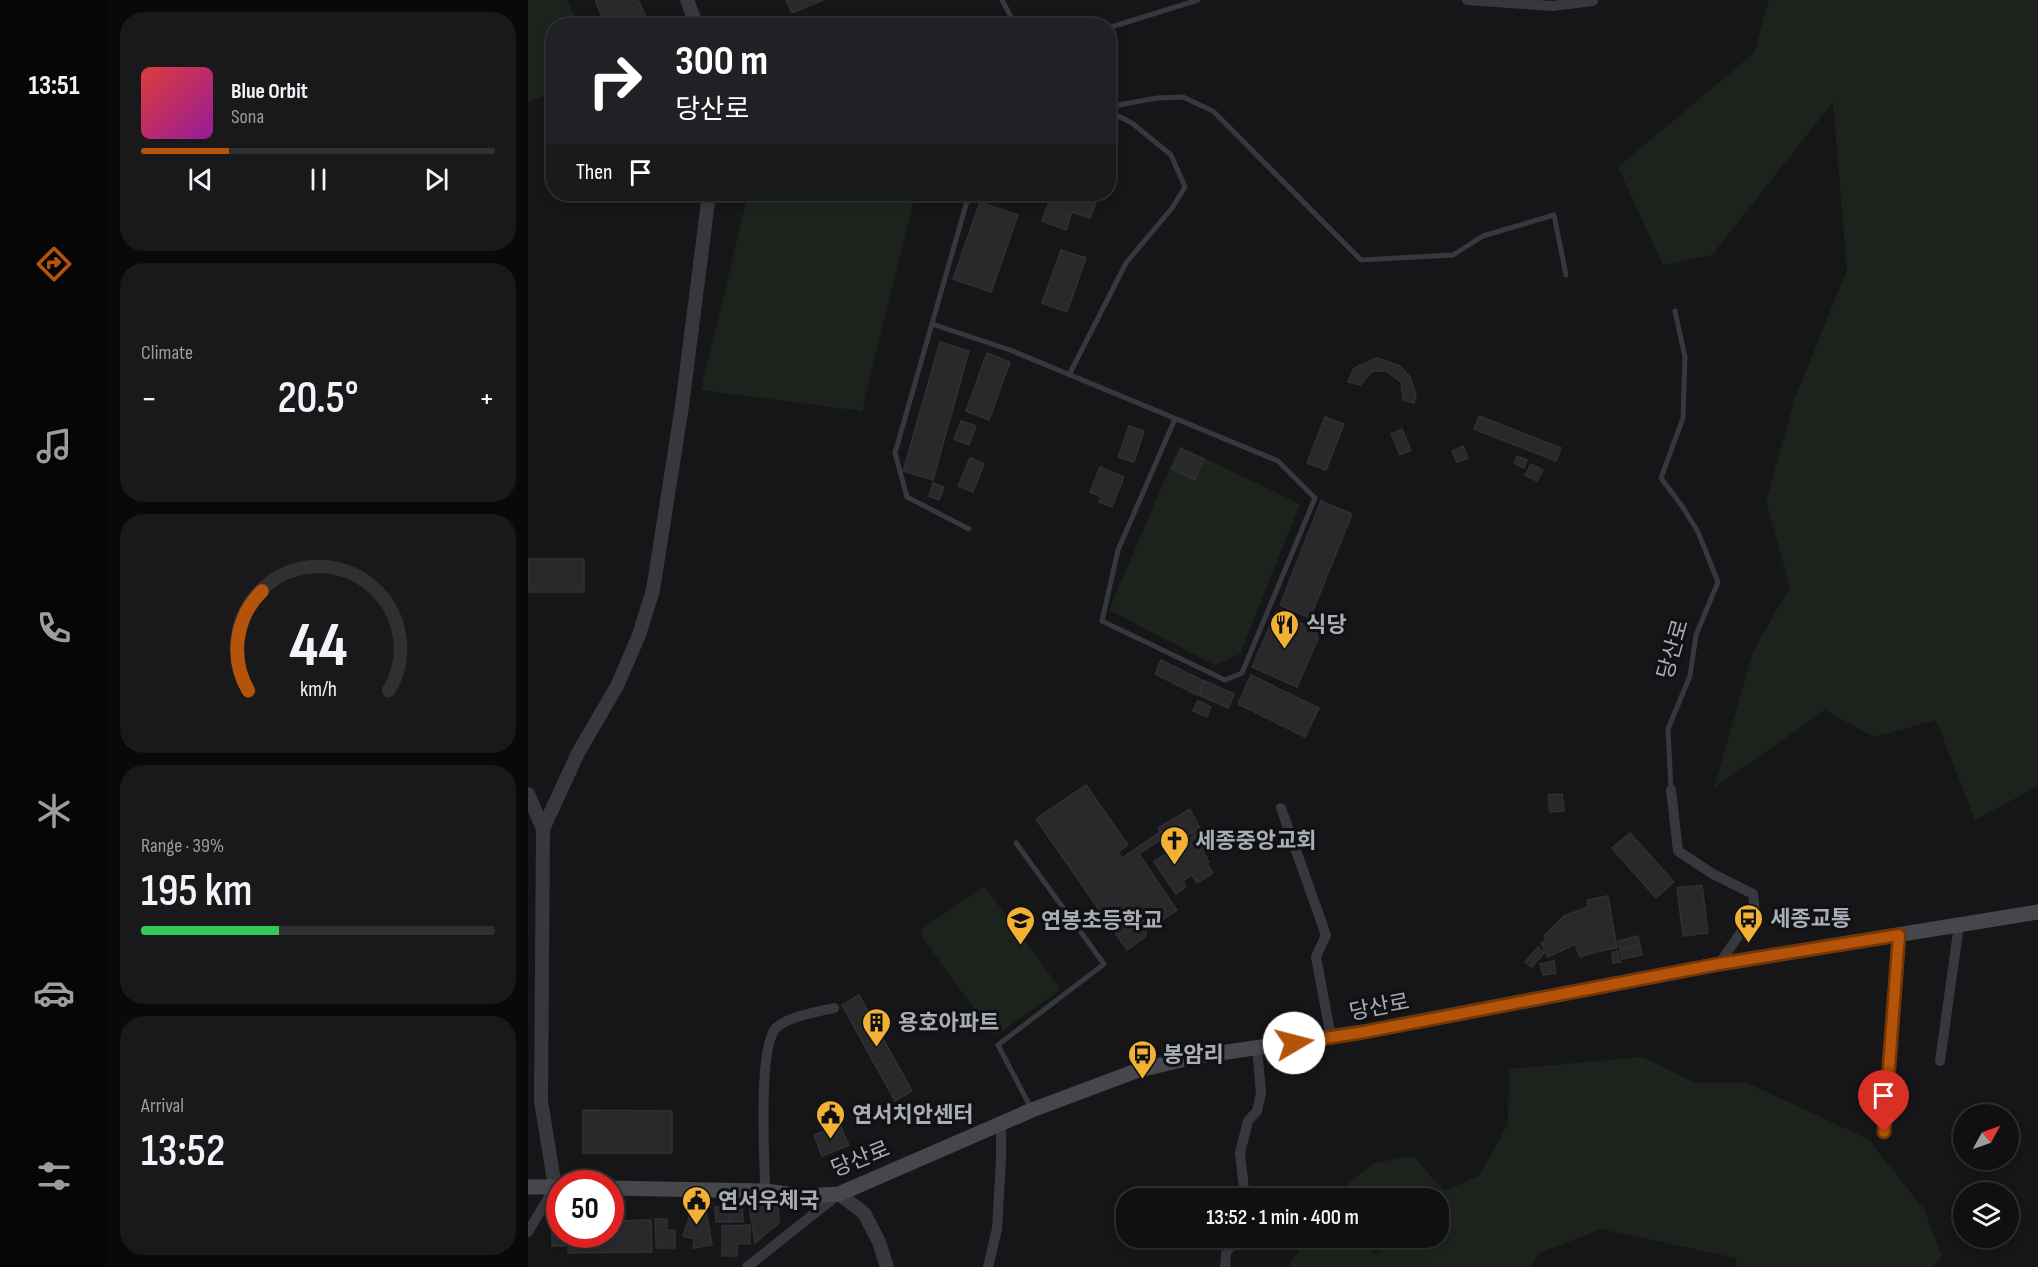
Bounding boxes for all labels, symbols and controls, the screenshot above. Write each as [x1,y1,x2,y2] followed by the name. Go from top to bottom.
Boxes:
[675,36,768,87] text: 300 m
[576,42,654,120] icon: right
[28,70,80,102] text: 13:51
[231,78,308,105] text: Blue Orbit
[675,94,750,126] text: 당산로
[231,105,264,129] text: Sona
[624,156,657,189] icon: arrive
[576,159,612,186] text: Then
[184,163,217,196] icon: previous
[302,163,335,196] icon: pause
[420,163,453,196] icon: next
[33,243,75,285] icon: directions
[141,341,193,365] text: Climate
[277,371,359,426] text: 20.5°
[141,379,157,419] text: −
[479,379,495,419] text: +
[33,425,75,467] icon: music
[33,607,75,649] icon: phone
[1269,608,1301,650] restaurant icon: 식당
[289,609,347,684] text: 44
[1306,612,1346,639] place label: 식당
[1652,617,1695,682] street label: 당산로
[299,677,337,702] text: km/h
[33,790,75,832] icon: climate
[1158,824,1190,866] church icon: 세종중앙교회
[1195,828,1316,855] place label: 세종중앙교회
[141,834,224,858] text: Range · 39%
[141,864,252,919] text: 195 km
[1733,902,1765,944] bus stop icon: 세종교통
[1004,904,1036,946] school or university icon: 연봉초등학교
[1770,906,1851,933] place label: 세종교통
[1041,908,1162,935] place label: 연봉초등학교
[33,972,75,1014] icon: car
[1347,988,1412,1027] street label: 당산로
[861,1006,893,1048] building icon: 용호아파트
[898,1010,999,1037] place label: 용호아파트
[1262,1011,1326,1075] position arrow
[1126,1038,1158,1080] bus stop icon: 봉암리
[1163,1042,1224,1069] place label: 봉암리
[1858,1070,1909,1132] pin
[1867,1079,1900,1112] icon: arrive
[141,1094,184,1118] text: Arrival
[815,1098,847,1140] public building icon: 연서치안센터
[852,1102,973,1129] place label: 연서치안센터
[1953,1104,2019,1170] north arrow
[1953,1104,2019,1248] map controls
[141,1124,225,1179] text: 13:52
[827,1135,894,1183] street label: 당산로
[33,1155,75,1197] icon: filters
[546,1170,624,1248] speed limit sign: 50
[1953,1182,2019,1248] button: layers
[681,1184,713,1226] public building icon: 연서우체국
[718,1188,819,1215] place label: 연서우체국
[1206,1204,1359,1231] text: 13:52 · 1 min · 400 m

